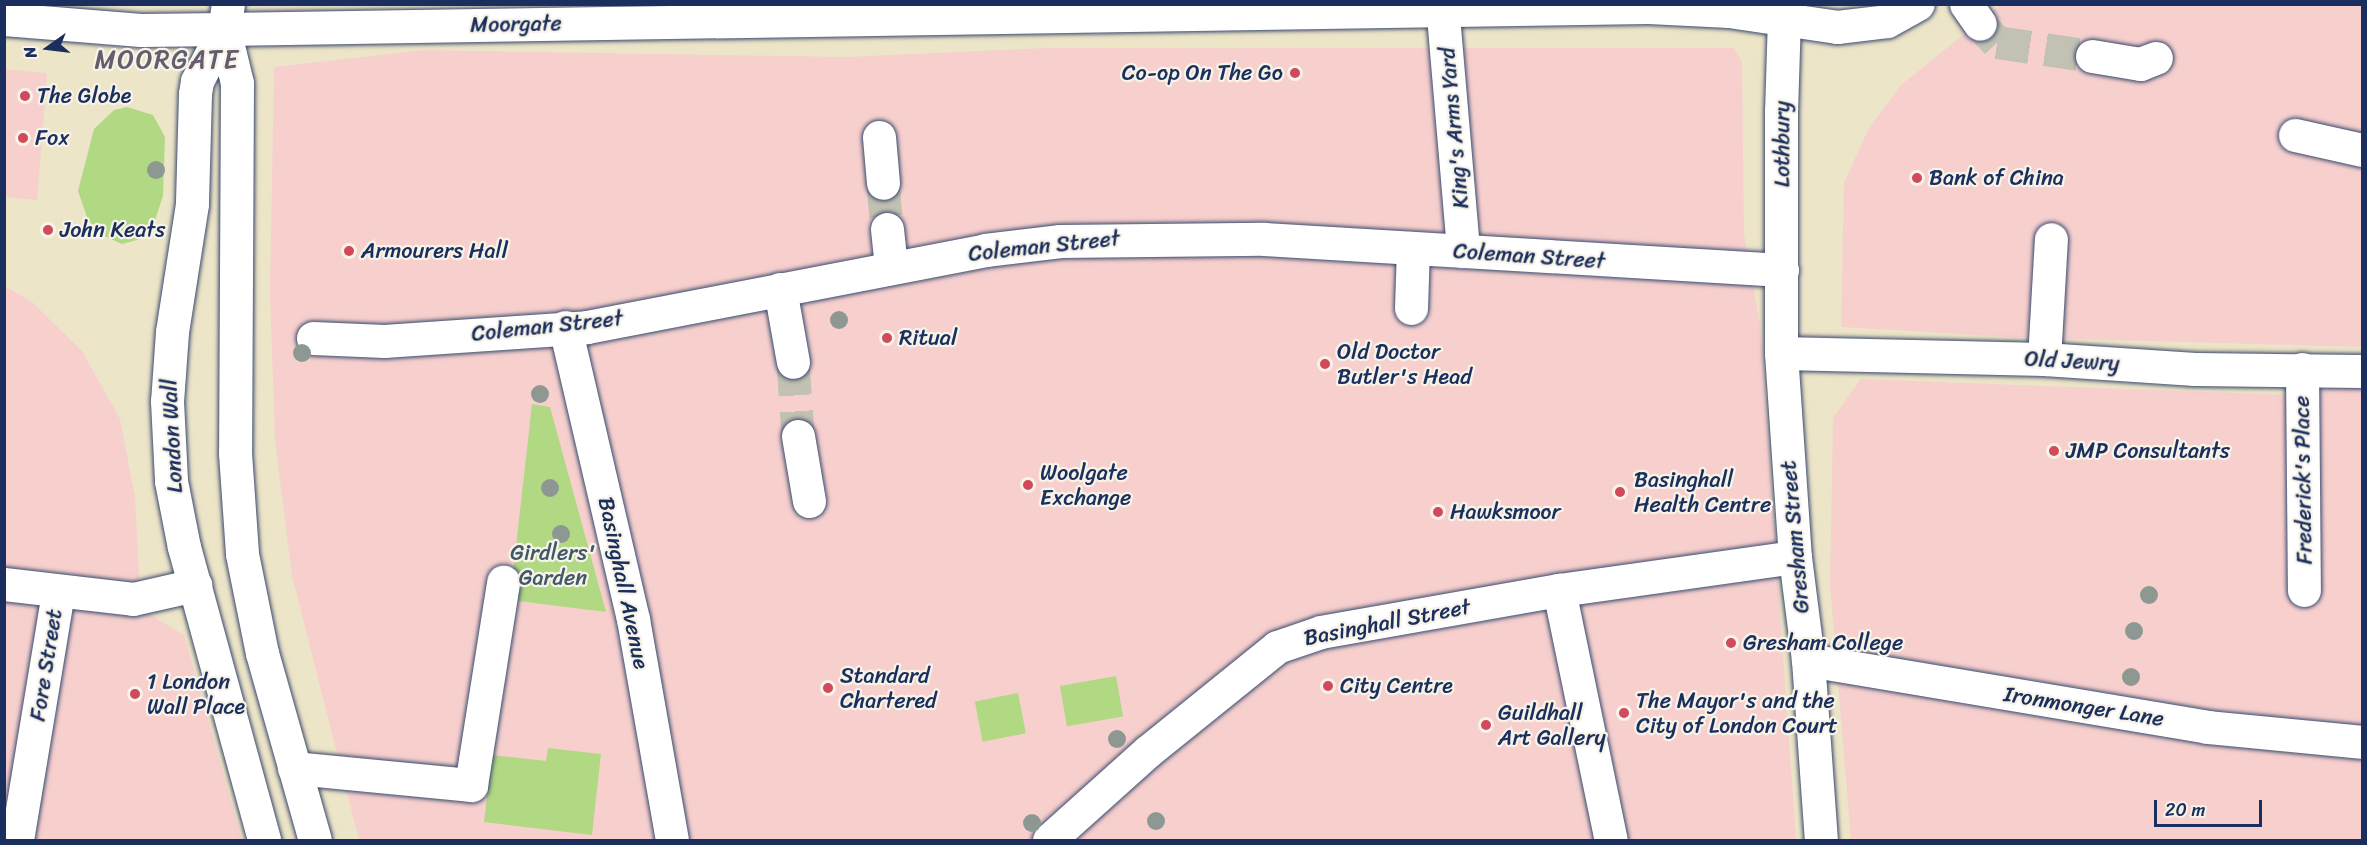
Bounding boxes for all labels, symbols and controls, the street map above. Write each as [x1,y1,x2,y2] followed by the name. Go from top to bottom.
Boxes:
[470,10,562,38] street label: Moorgate
[18,18,78,78] north arrow
[15,44,45,61] text: N
[95,44,239,76] district label: MOORGATE
[1434,46,1474,210] street label: King's Arms Yard
[1122,60,1283,86] place label: Co-op On The Go
[1288,66,1302,80] marker: Co-op On The Go
[37,83,132,109] place label: The Globe
[18,89,32,103] marker: The Globe
[1769,101,1795,187] street label: Lothbury
[35,125,69,151] place label: Fox
[16,131,30,145] marker: Fox
[1929,165,2064,191] place label: Bank of China
[1910,171,1924,185] marker: Bank of China
[60,217,166,243] place label: John Keats
[41,223,55,237] marker: John Keats
[967,225,1121,267] street label: Coleman Street
[361,238,508,264] place label: Armourers Hall
[1452,238,1606,274] street label: Coleman Street
[342,244,356,258] marker: Armourers Hall
[470,305,624,347] street label: Coleman Street
[899,325,957,351] place label: Ritual
[880,331,894,345] marker: Ritual
[1337,338,1472,390] place label: Old Doctor Butler's Head
[2024,345,2120,377] street label: Old Jewry
[1318,357,1332,371] marker: Old Doctor Butler's Head
[156,378,188,494] street label: London Wall
[2288,395,2318,565] street label: Frederick's Place
[2066,438,2230,464] place label: JMP Consultants
[2047,444,2061,458] marker: JMP Consultants
[1040,459,1131,511] place label: Woolgate Exchange
[1775,460,1815,614] street label: Gresham Street
[1634,466,1772,518] place label: Basinghall Health Centre
[1021,478,1035,492] marker: Woolgate Exchange
[1611,483,1629,501] marker: Basinghall Health Centre
[593,495,655,671] street label: Basinghall Avenue
[1450,499,1561,525] place label: Hawksmoor
[1431,505,1445,519] marker: Hawksmoor
[510,539,596,590] park label: Girdlers' Garden
[1302,593,1472,651] street label: Basinghall Street
[24,607,68,723] street label: Fore Street
[1743,630,1903,656] place label: Gresham College
[1724,636,1738,650] marker: Gresham College
[840,662,937,714] place label: Standard Chartered
[147,668,246,720] place label: 1 London Wall Place
[1340,673,1453,699] place label: City Centre
[1321,679,1335,693] marker: City Centre
[2002,680,2166,732] street label: Ironmonger Lane
[821,681,835,695] marker: Standard Chartered
[128,687,142,701] marker: 1 London Wall Place
[1636,687,1838,738] place label: The Mayor's and the City of London Court
[1498,699,1606,750] place label: Guildhall Art Gallery
[1617,706,1631,720] marker: The Mayor's and the City of London Court
[1479,718,1493,732] marker: Guildhall Art Gallery
[2157,788,2265,826] scale bar
[2165,794,2205,826] text: 20 m

